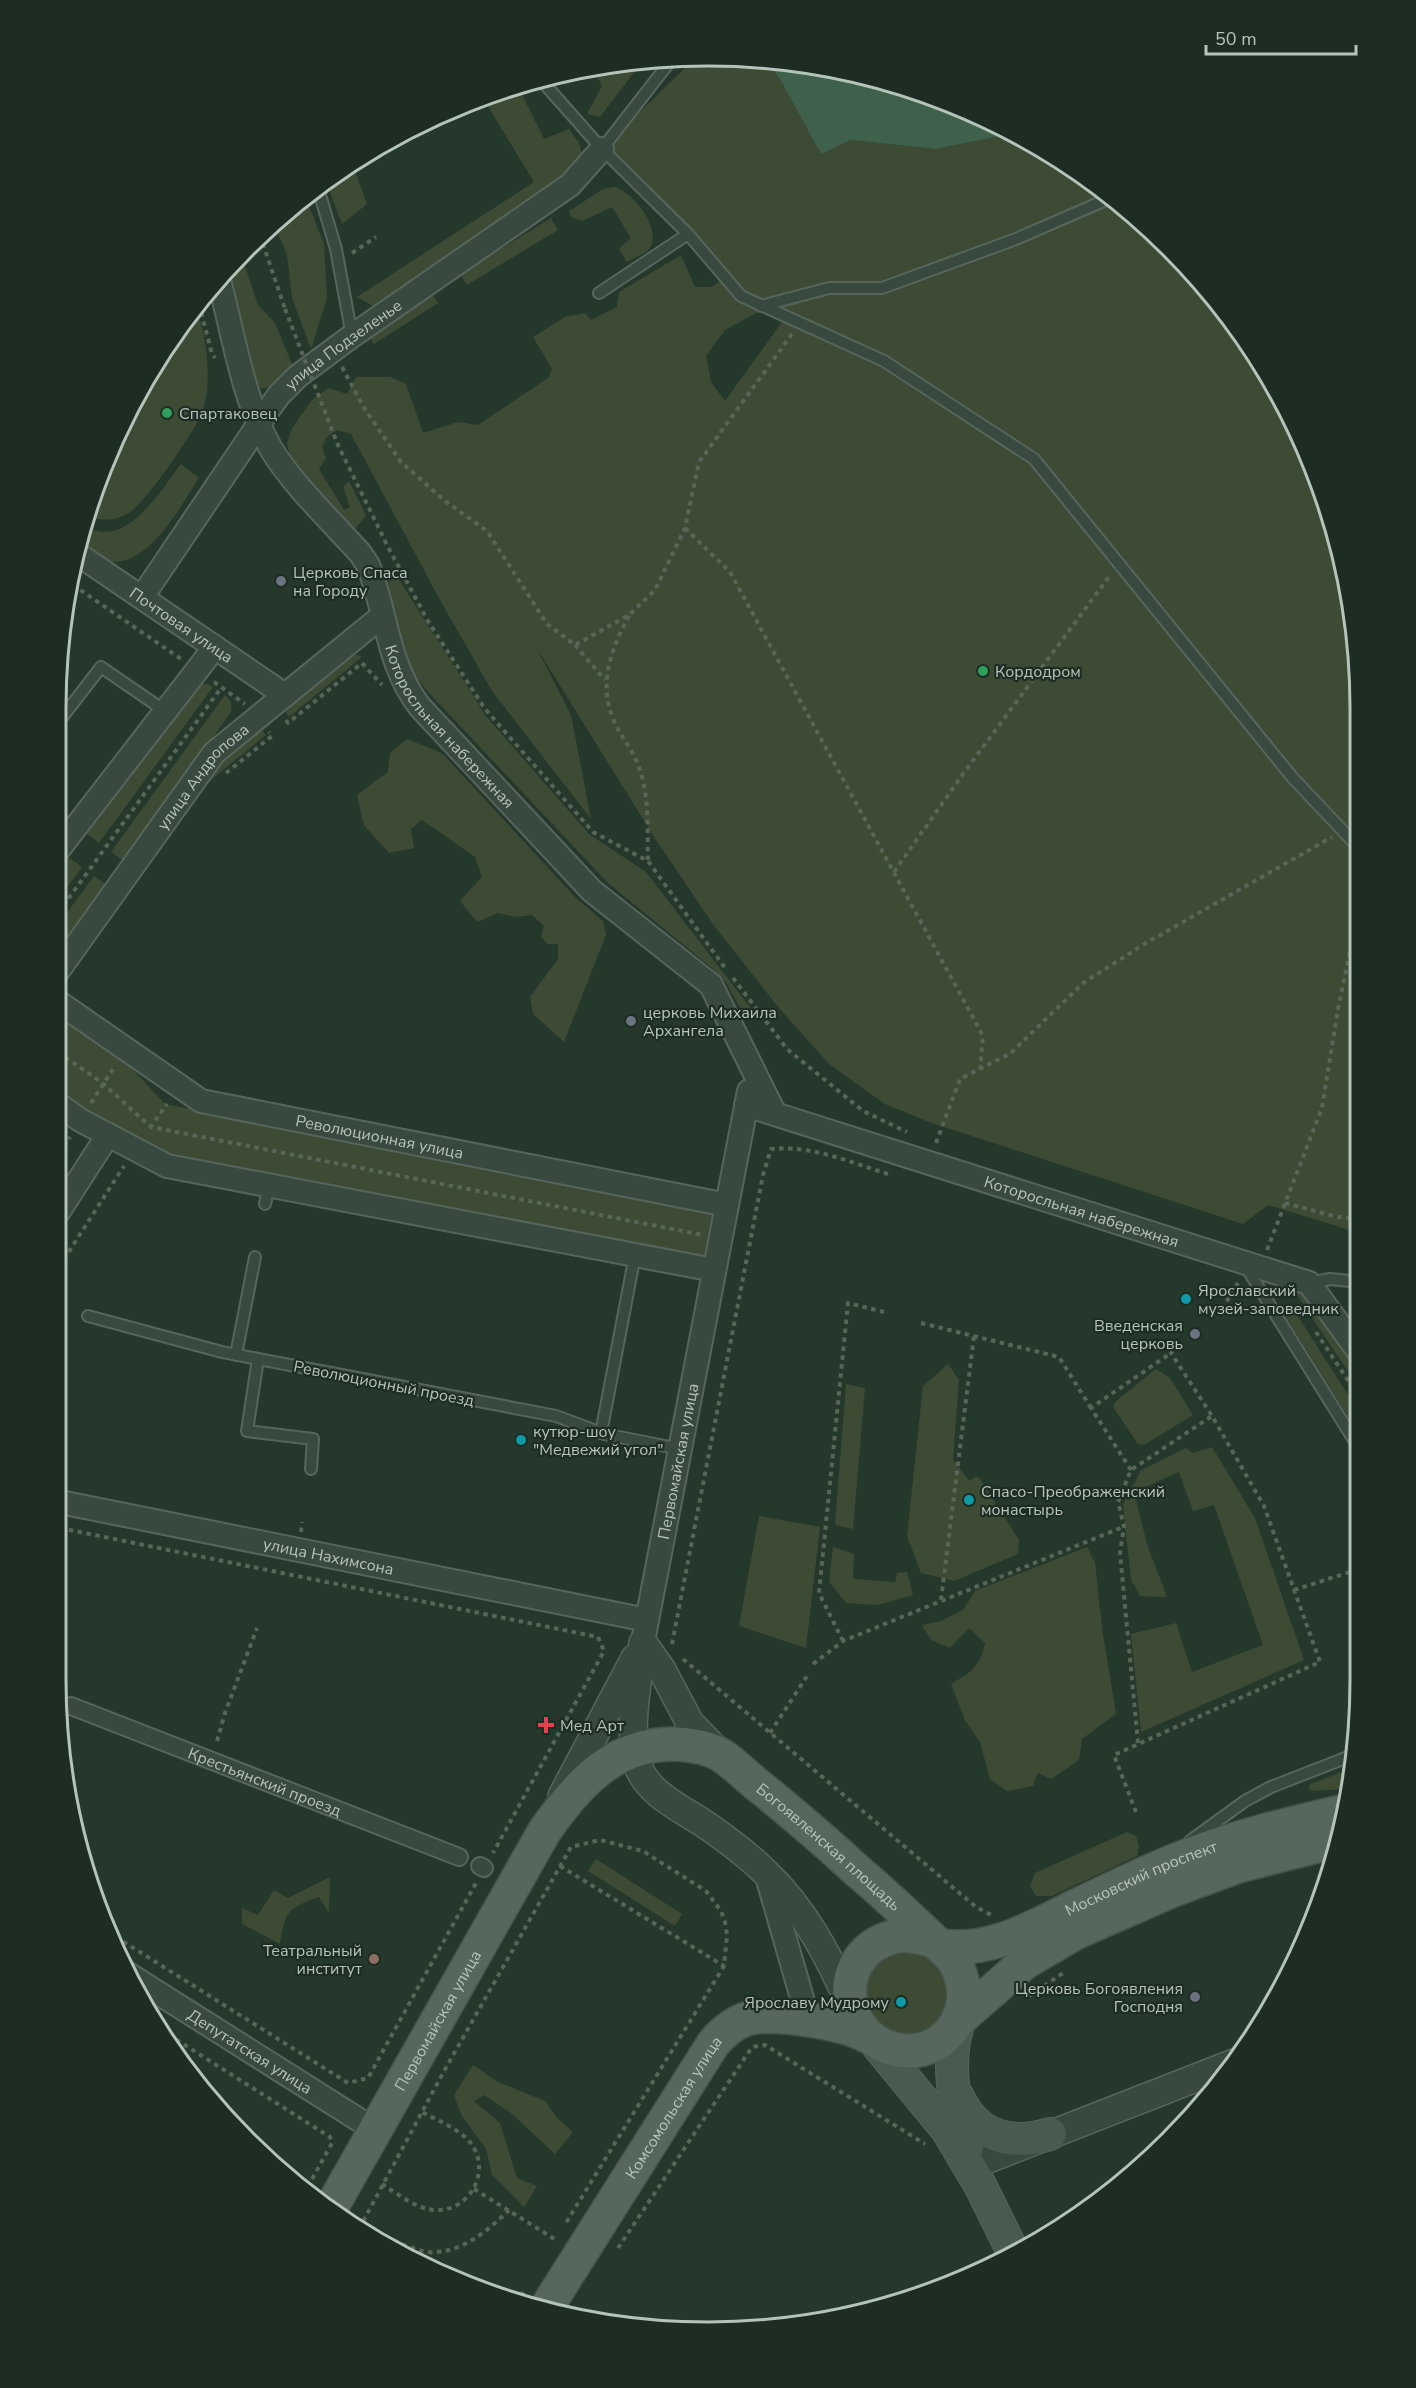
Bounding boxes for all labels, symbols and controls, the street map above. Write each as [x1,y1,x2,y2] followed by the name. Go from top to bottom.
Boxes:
[1206,18,1356,56] scale bar
[1215,27,1257,51] text: 50 m
[280,295,407,395] street label: улица Подзеленье
[179,403,278,425] place label: Спартаковец
[160,406,174,420] marker: Спартаковец
[293,562,408,602] place label: Церковь Спаса на Городу
[274,574,288,588] marker: Церковь Спаса на Городу
[125,582,237,669] street label: Почтовая улица
[379,642,519,813] street label: Которосльная набережная
[995,661,1081,683] place label: Кордодром
[976,664,990,678] marker: Кордодром
[152,719,254,835] street label: улица Андропова
[643,1002,777,1042] place label: церковь Михаила Архангела
[624,1014,638,1028] marker: церковь Михаила Архангела
[294,1110,465,1165] street label: Революционная улица
[981,1171,1182,1253] street label: Которосльная набережная
[1198,1280,1339,1320] place label: Ярославский музей-заповедник
[1179,1292,1193,1306] marker: Ярославский музей-заповедник
[1094,1315,1183,1355] place label: Введенская церковь
[1188,1327,1202,1341] marker: Введенская церковь
[292,1356,477,1412] street label: Революционный проезд
[653,1381,704,1541] street label: Первомайская улица
[533,1421,664,1461] place label: кутюр-шоу "Медвежий угол"
[514,1433,528,1447] marker: кутюр-шоу "Медвежий угол"
[981,1481,1165,1521] place label: Спасо-Преображенский монастырь
[962,1493,976,1507] marker: Спасо-Преображенский монастырь
[261,1533,396,1581] street label: улица Нахимсона
[560,1715,625,1737] place label: Мед Арт
[537,1716,555,1734] marker: Мед Арт
[185,1743,345,1822] street label: Крестьянский проезд
[751,1778,905,1916] street label: Богоявленская площадь
[1061,1836,1221,1922] street label: Московский проспект
[263,1940,363,1980] place label: Театральный институт
[390,1946,487,2095] street label: Первомайская улица
[367,1952,381,1966] marker: Театральный институт
[1015,1978,1183,2018] place label: Церковь Богоявления Господня
[1188,1990,1202,2004] marker: Церковь Богоявления Господня
[744,1992,890,2014] place label: Ярославу Мудрому
[894,1995,908,2009] marker: Ярославу Мудрому
[183,2004,316,2100] street label: Депутатская улица
[620,2031,727,2184] street label: Комсомольская улица

